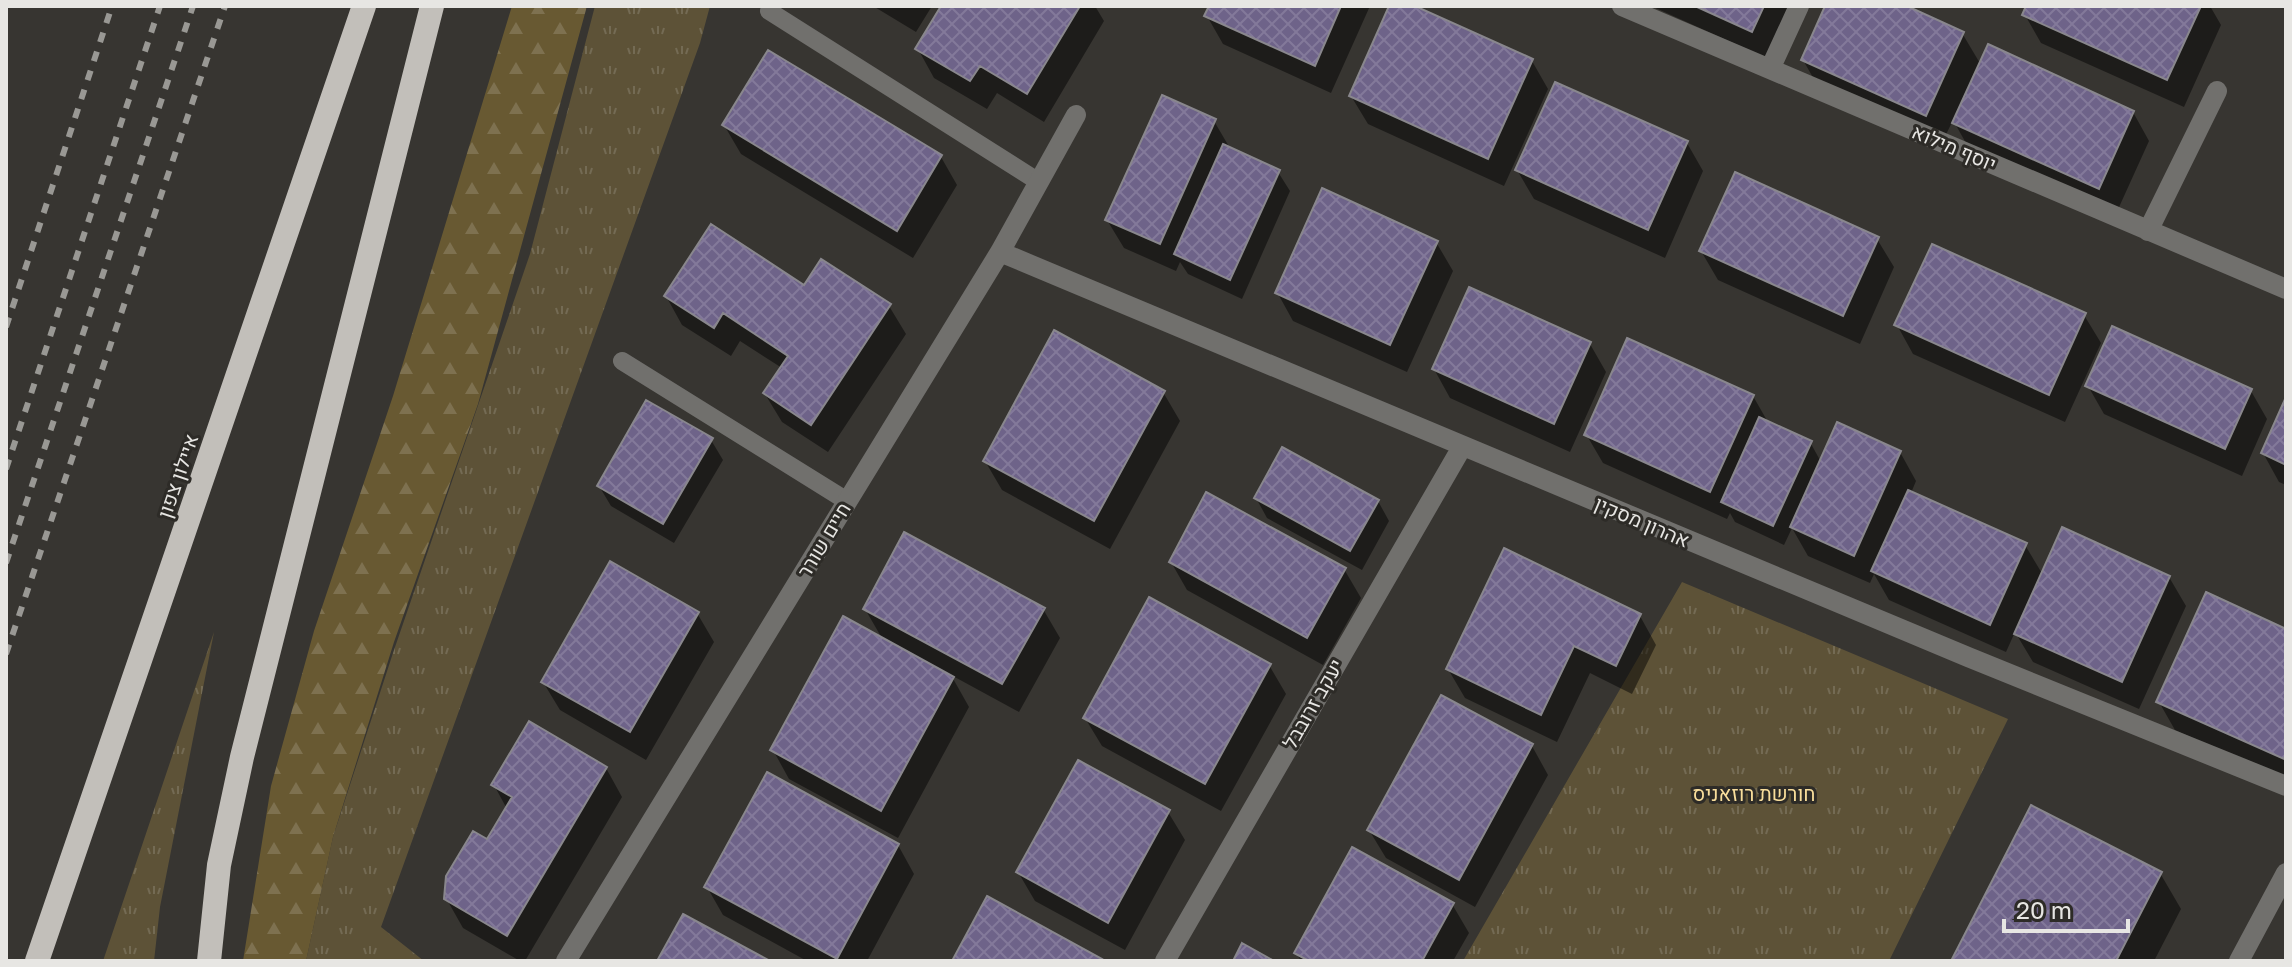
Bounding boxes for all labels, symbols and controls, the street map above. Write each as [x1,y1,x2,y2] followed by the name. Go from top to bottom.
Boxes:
[1909,119,2000,176] street label: יוסף מילוא
[152,431,203,521] street label: איילון צפון
[1591,490,1693,552] street label: אהרון מסקין
[791,498,855,581] street label: חיים שורר
[1277,654,1347,753] street label: יעקב זרובבל
[1693,781,1815,805] park label: חורשת רוזאניס
[2004,883,2128,933] scale bar
[2016,895,2072,924] text: 20 m

